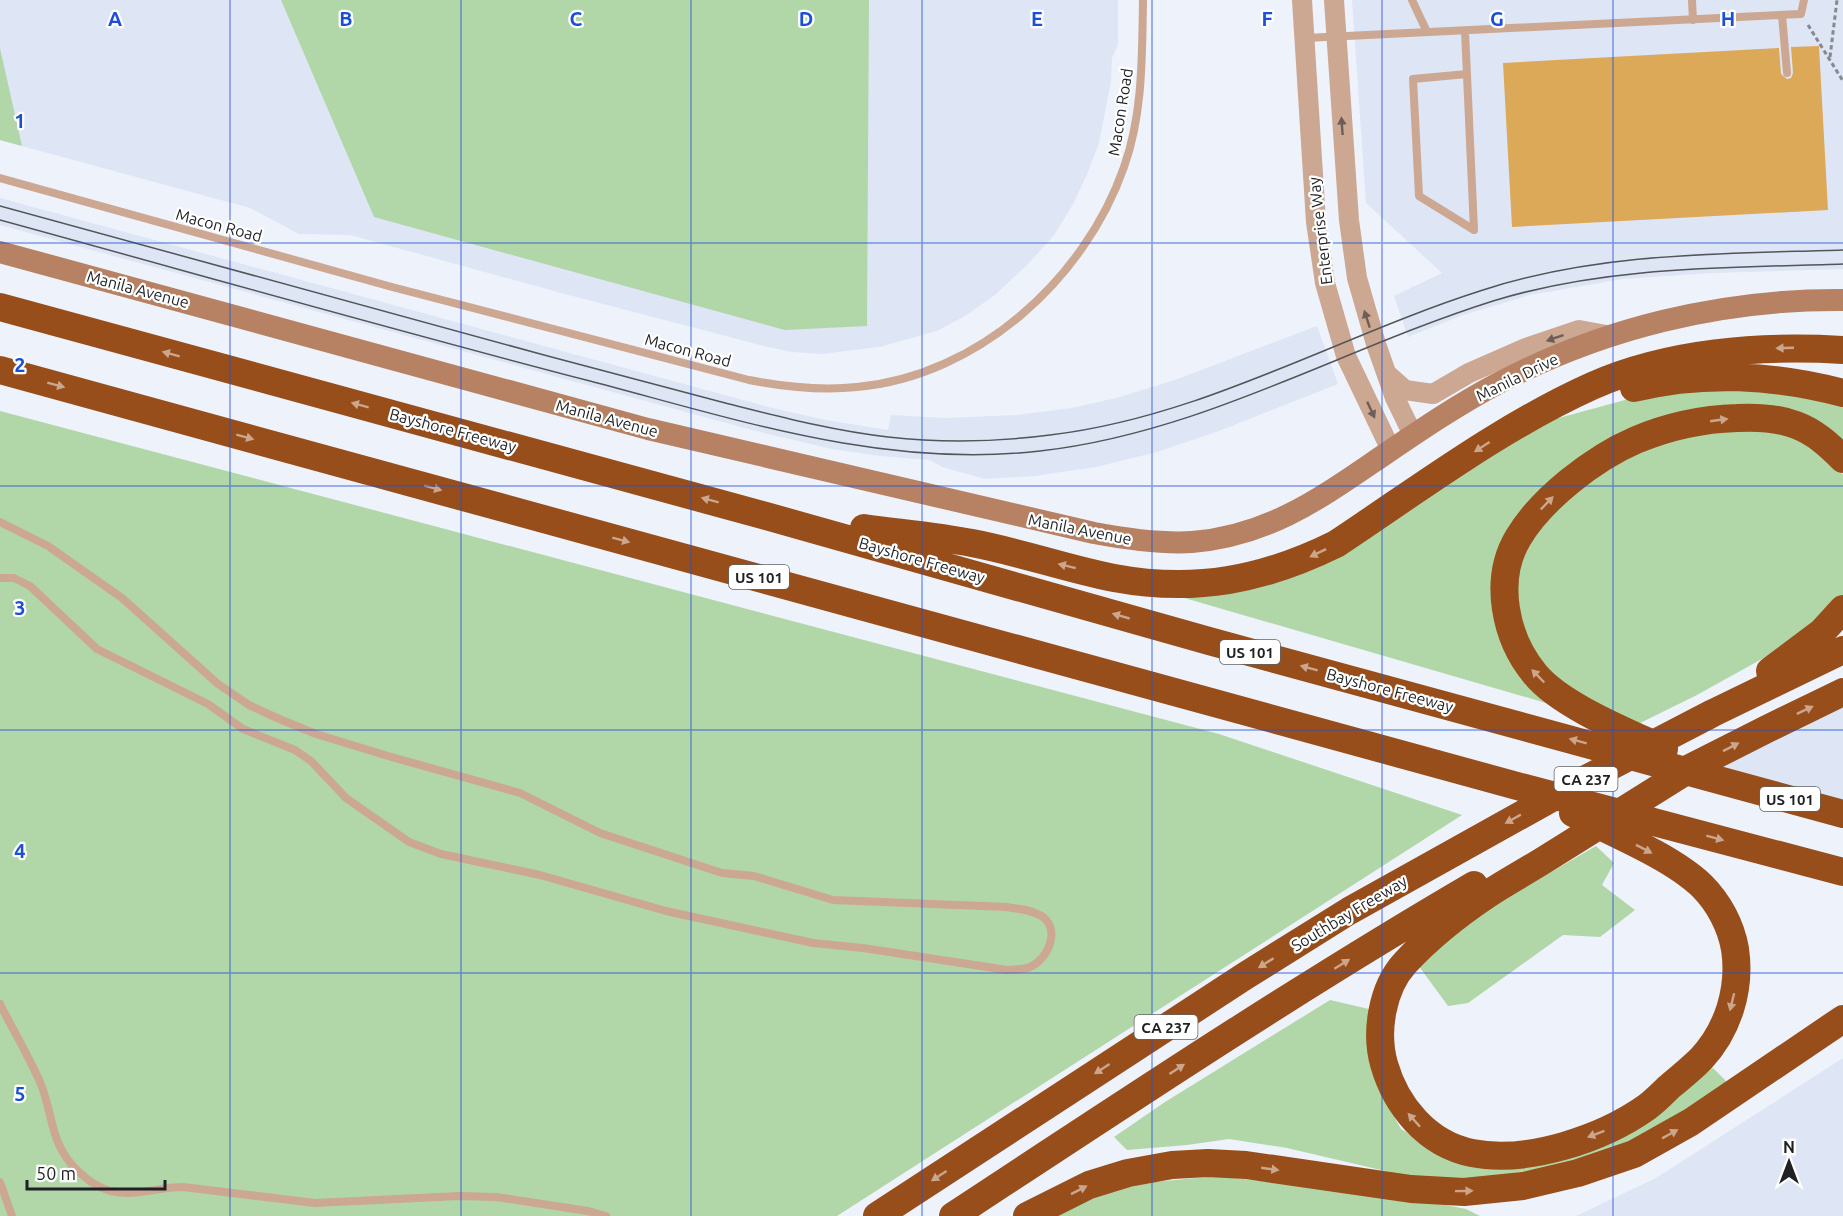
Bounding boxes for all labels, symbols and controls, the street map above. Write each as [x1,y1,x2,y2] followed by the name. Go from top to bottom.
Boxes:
[108,7,122,30] text: A
[339,7,353,30] text: B
[570,7,583,30] text: C
[799,7,813,30] text: D
[1031,7,1043,30] text: E
[1261,7,1273,30] text: F
[1490,7,1504,30] text: G
[1721,7,1735,30] text: H
[1104,67,1136,157] street label: Macon Road
[14,109,26,132] text: 1
[1338,116,1347,135] one-way arrow
[1304,176,1336,286] street label: Enterprise Way
[174,205,264,245] street label: Macon Road
[85,267,191,311] street label: Manila Avenue
[1362,310,1372,328] one-way arrow
[643,330,733,370] street label: Macon Road
[1546,334,1564,344] one-way arrow
[1775,344,1794,353] one-way arrow
[162,348,181,358] one-way arrow
[1473,349,1561,405] street label: Manila Drive
[14,353,26,376] text: 2
[47,381,66,391] one-way arrow
[554,396,660,440] street label: Manila Avenue
[350,400,368,409] one-way arrow
[1366,401,1375,418] one-way arrow
[388,404,519,456] street label: Bayshore Freeway
[1709,415,1728,424] one-way arrow
[236,433,254,442] one-way arrow
[1474,441,1490,452] one-way arrow
[424,484,442,494] one-way arrow
[701,495,719,505] one-way arrow
[1539,496,1553,510] one-way arrow
[1027,510,1133,548] street label: Manila Avenue
[857,533,987,587] street label: Bayshore Freeway
[612,535,630,545] one-way arrow
[1310,548,1327,557] one-way arrow
[1058,561,1076,571] one-way arrow
[729,565,789,589] road number: US 101
[14,596,26,619] text: 3
[1112,611,1130,620] one-way arrow
[1220,640,1280,664] road number: US 101
[1300,663,1318,673] one-way arrow
[1325,664,1456,716] street label: Bayshore Freeway
[1531,669,1545,684] one-way arrow
[1796,706,1813,715] one-way arrow
[1569,736,1587,746] one-way arrow
[1723,742,1740,752] one-way arrow
[1554,767,1618,791] road number: CA 237
[1760,787,1820,811] road number: US 101
[1504,814,1521,824] one-way arrow
[1707,834,1725,843] one-way arrow
[14,839,26,862] text: 4
[1636,844,1653,854] one-way arrow
[1288,871,1410,955] street label: Southbay Freeway
[1258,957,1274,968] one-way arrow
[1334,959,1350,970] one-way arrow
[1726,993,1736,1012] one-way arrow
[1134,1015,1198,1039] road number: CA 237
[1094,1063,1110,1074] one-way arrow
[1169,1063,1185,1074] one-way arrow
[14,1082,26,1105] text: 5
[1407,1112,1421,1127] one-way arrow
[1661,1129,1678,1139] one-way arrow
[1587,1130,1605,1140] one-way arrow
[1759,1132,1819,1192] north arrow
[1783,1138,1795,1156] text: N
[27,1153,165,1191] scale bar
[36,1163,76,1183] text: 50 m
[1261,1164,1280,1173] one-way arrow
[931,1170,947,1181] one-way arrow
[1071,1185,1088,1194] one-way arrow
[1454,1186,1473,1196] one-way arrow

